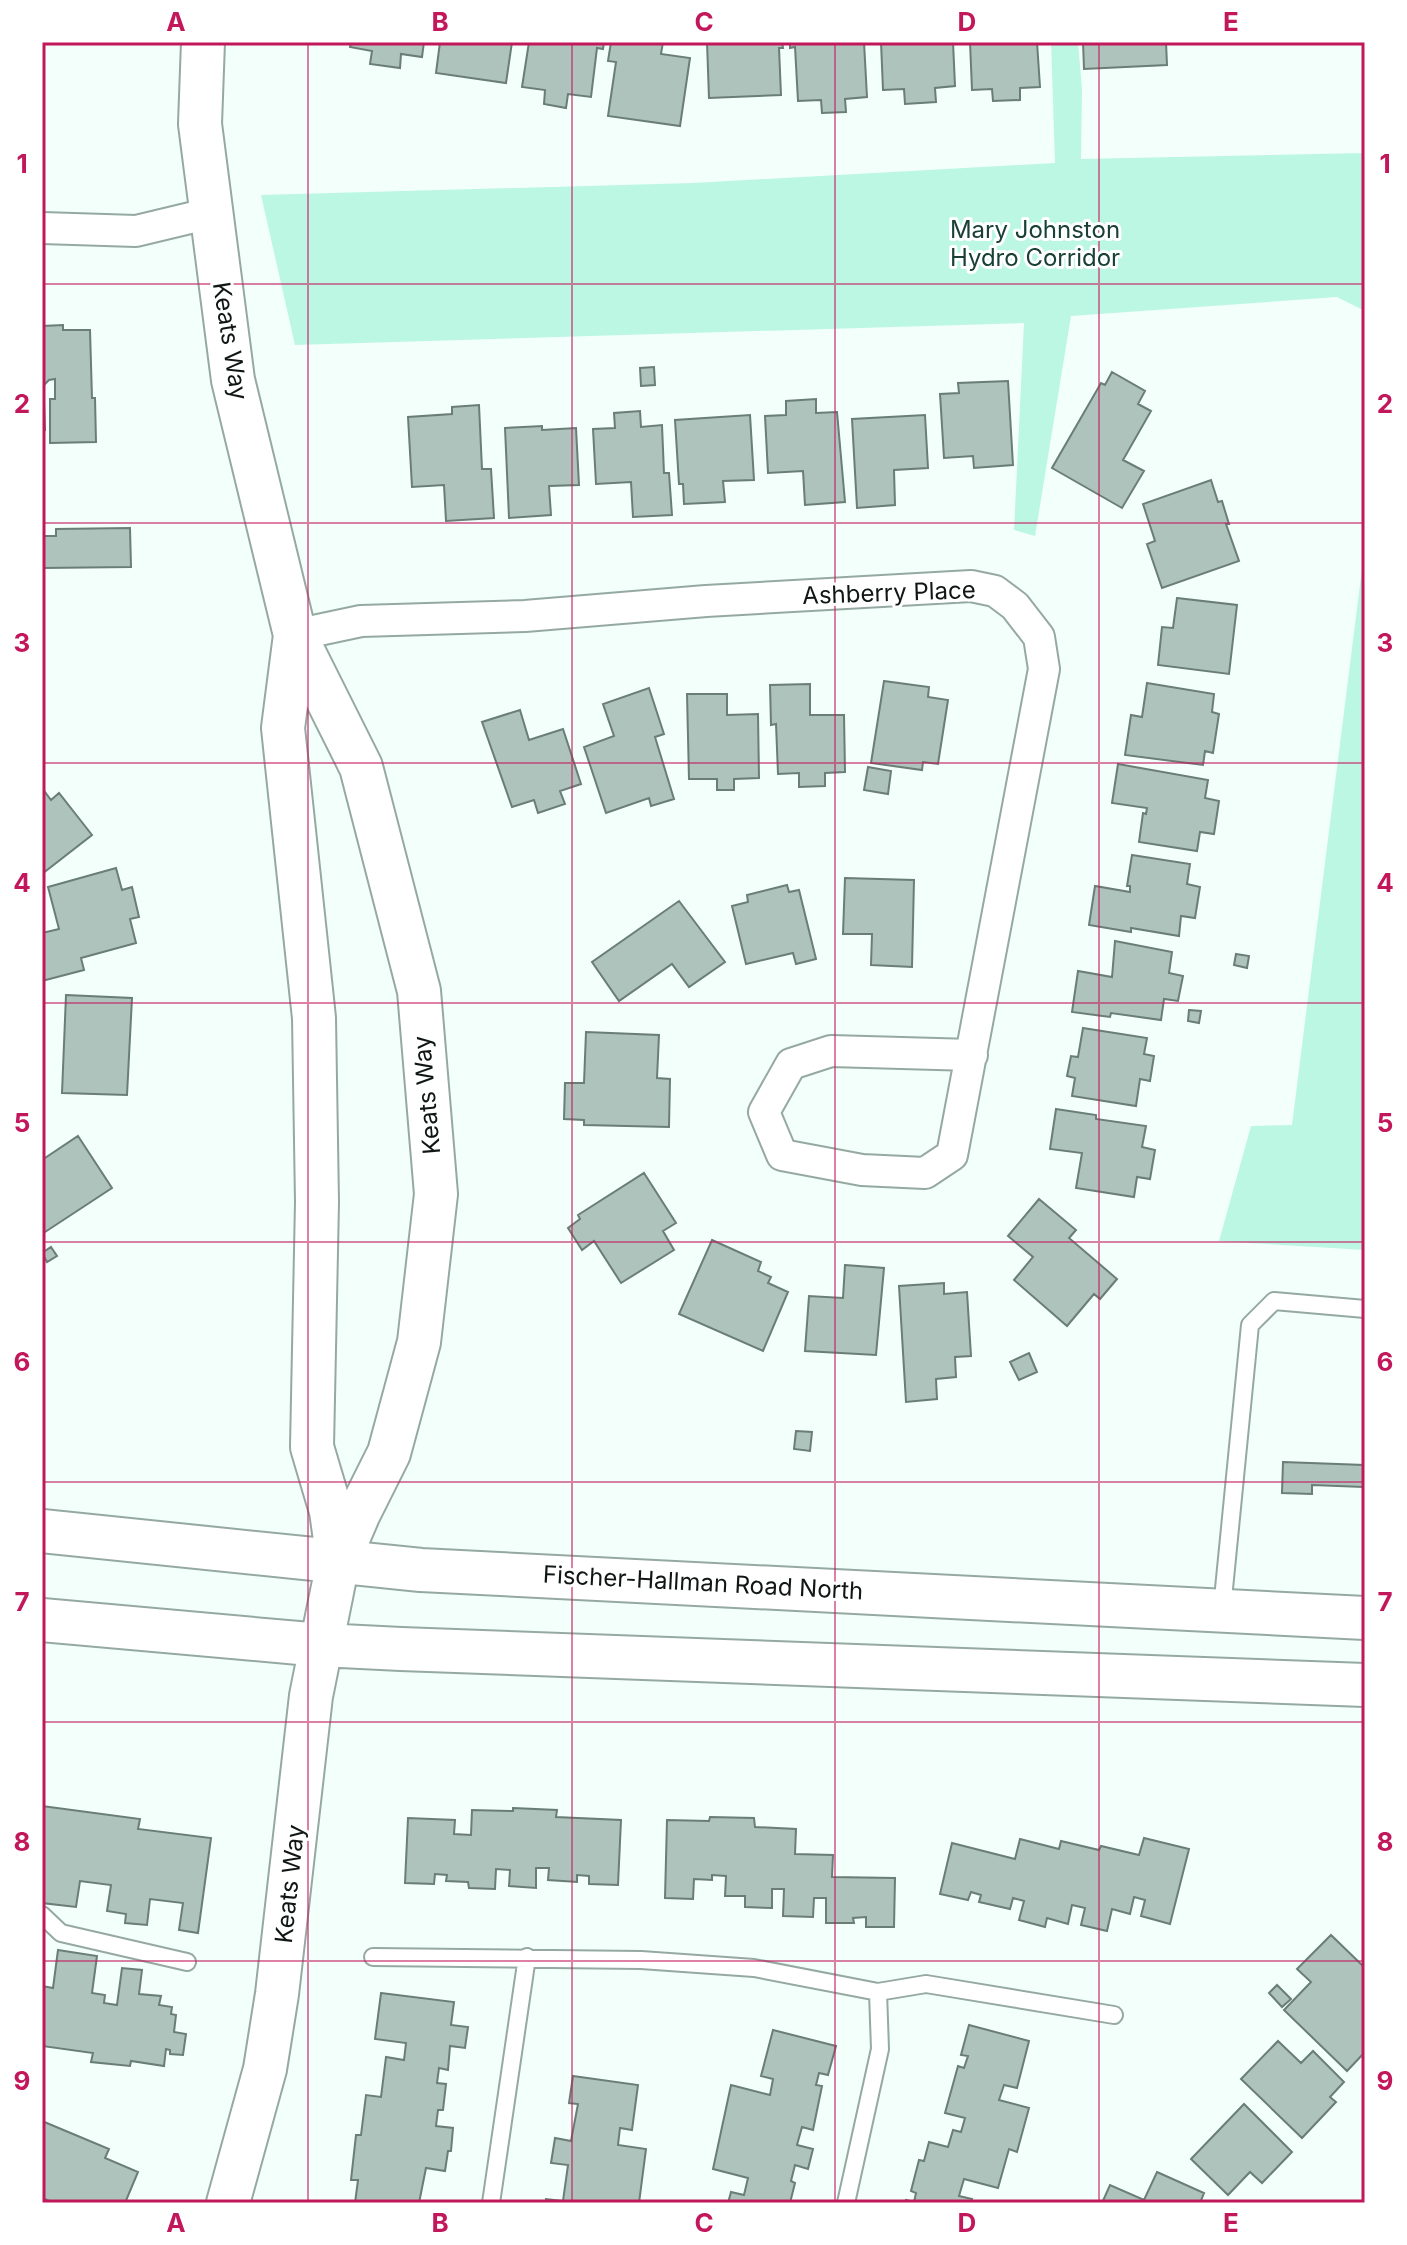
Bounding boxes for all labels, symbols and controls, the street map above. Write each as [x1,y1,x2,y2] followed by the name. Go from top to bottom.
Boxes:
[166,6,186,37] text: A
[431,6,449,37] text: B
[694,6,714,37] text: C
[958,6,976,37] text: D
[1223,6,1239,37] text: E
[16,148,28,179] text: 1
[1379,148,1391,179] text: 1
[950,215,1120,272] park label: Mary Johnston Hydro Corridor
[207,280,254,402] street label: Keats Way
[14,388,30,419] text: 2
[1377,388,1393,419] text: 2
[802,575,976,610] street label: Ashberry Place
[14,627,30,658] text: 3
[1377,627,1393,658] text: 3
[13,867,31,898] text: 4
[1376,867,1394,898] text: 4
[407,1035,446,1156] street label: Keats Way
[14,1107,30,1138] text: 5
[1377,1107,1393,1138] text: 5
[14,1346,30,1377] text: 6
[1377,1346,1393,1377] text: 6
[542,1560,864,1605] street label: Fischer-Hallman Road North
[14,1586,30,1617] text: 7
[1377,1586,1393,1617] text: 7
[269,1823,310,1945] street label: Keats Way
[14,1826,30,1857] text: 8
[1377,1826,1393,1857] text: 8
[14,2065,30,2096] text: 9
[1377,2065,1393,2096] text: 9
[166,2207,186,2238] text: A
[431,2207,449,2238] text: B
[694,2207,714,2238] text: C
[958,2207,976,2238] text: D
[1223,2207,1239,2238] text: E

